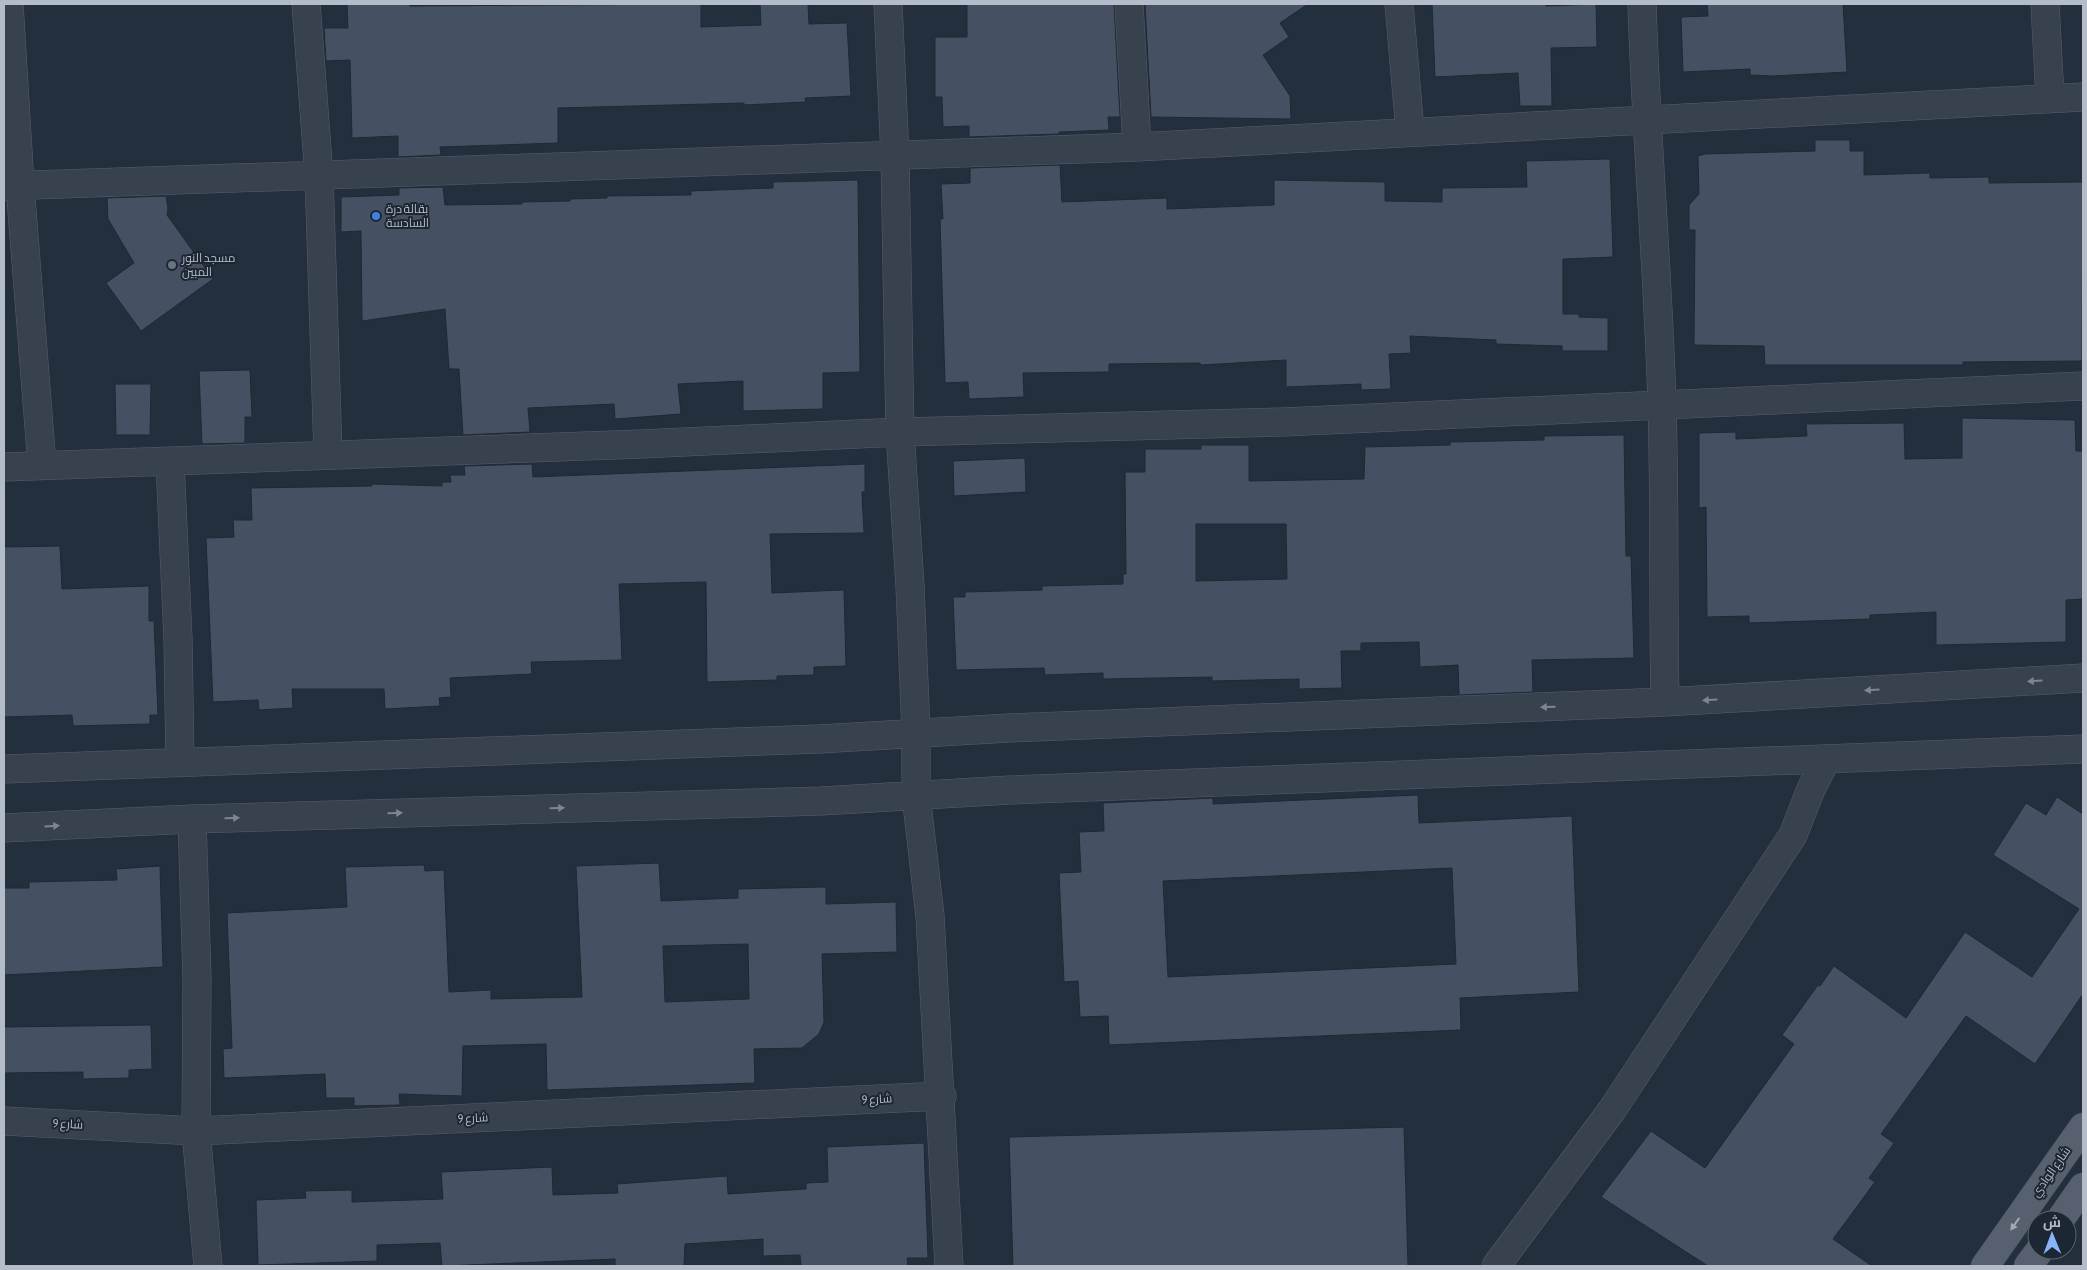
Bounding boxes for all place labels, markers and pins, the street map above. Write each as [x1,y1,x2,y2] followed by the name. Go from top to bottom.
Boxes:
[386,202,429,230] place label: بقالة درة السادسة
[370,210,382,222] marker: بقالة درة السادسة
[181,251,235,279] place label: مسجد النور المبين
[166,259,178,271] marker: مسجد النور المبين

